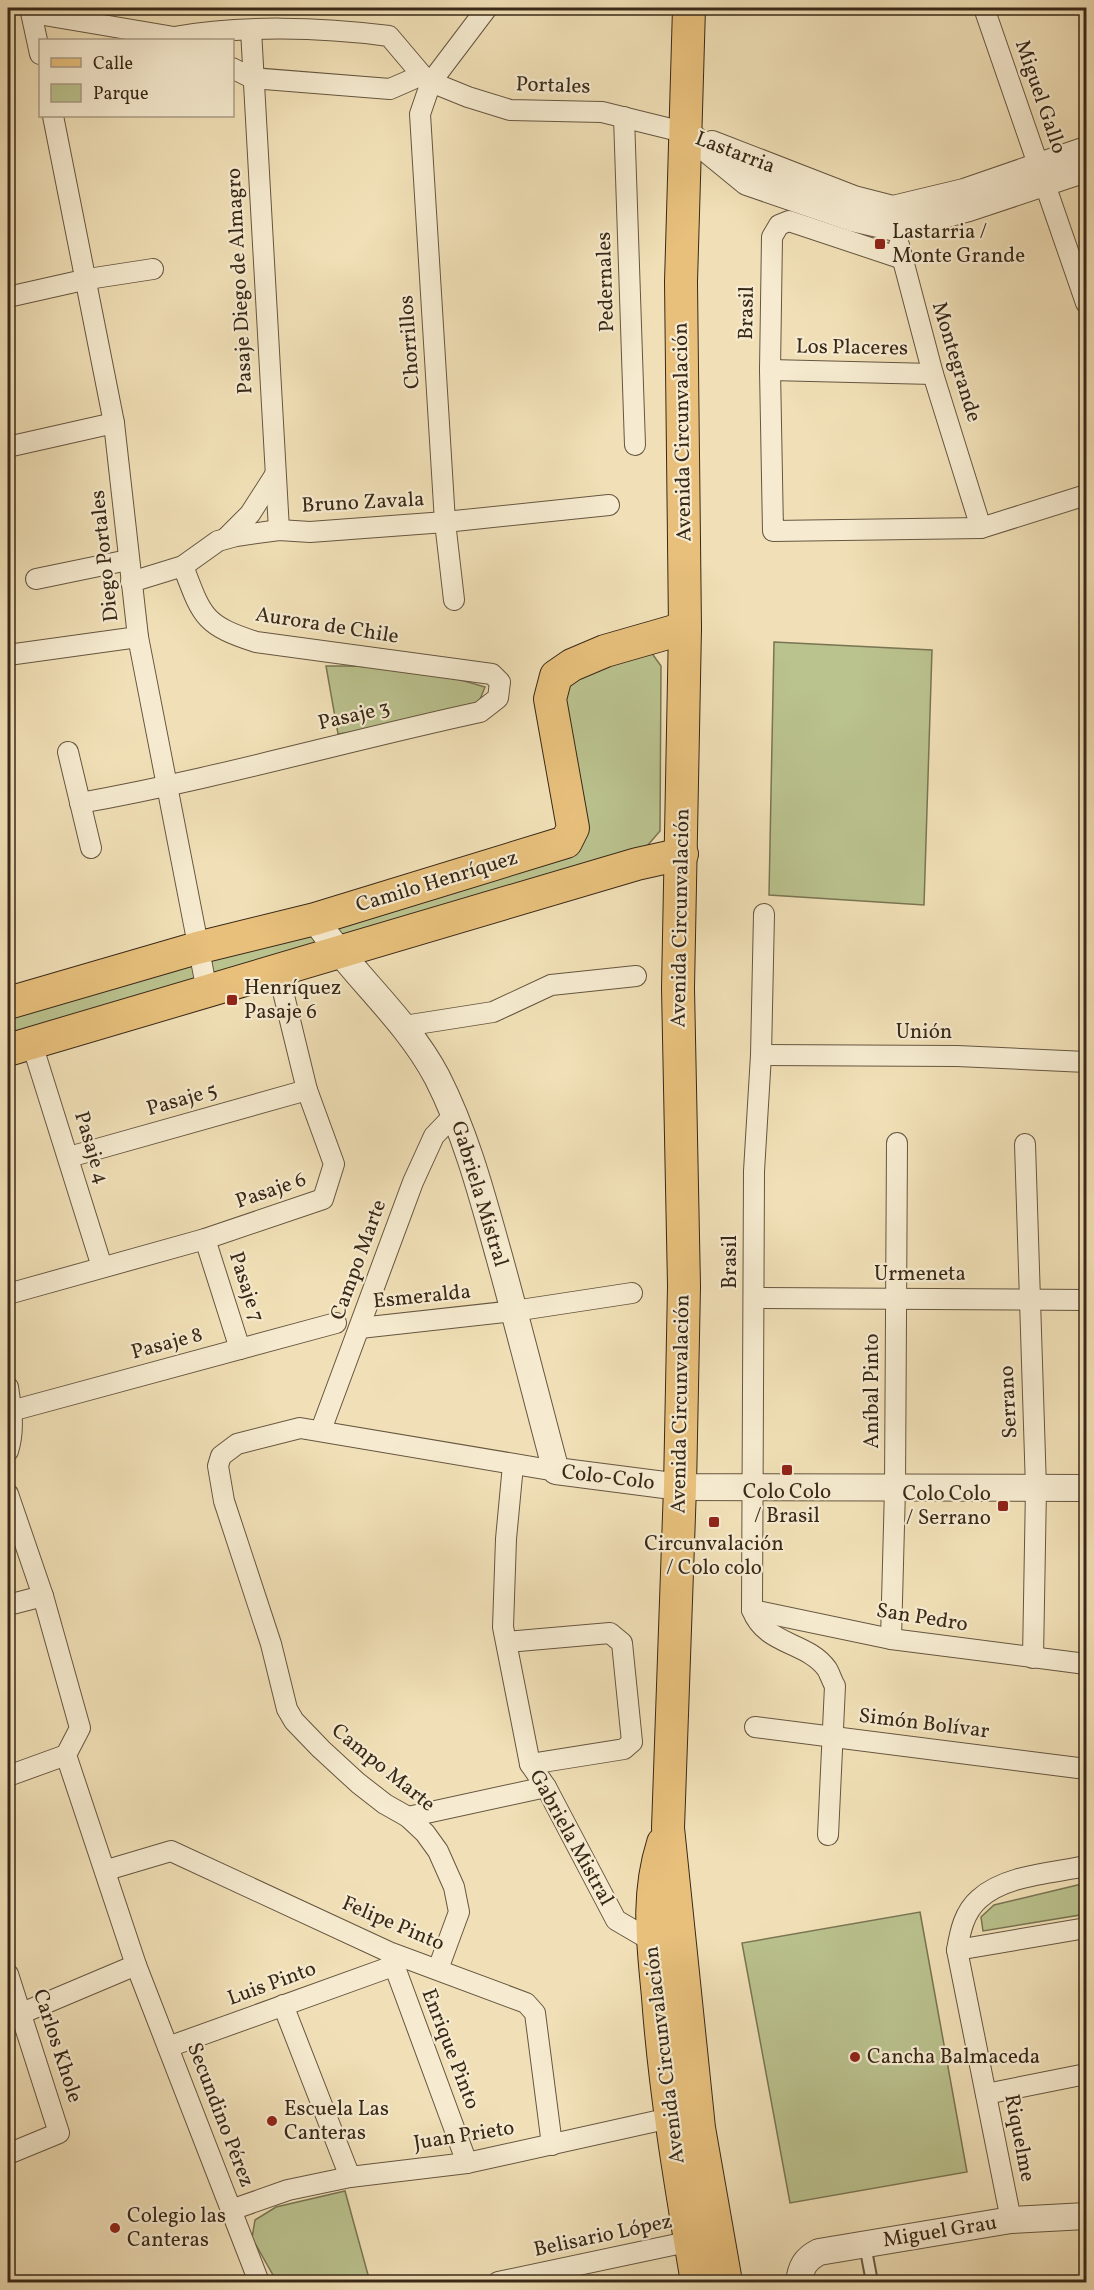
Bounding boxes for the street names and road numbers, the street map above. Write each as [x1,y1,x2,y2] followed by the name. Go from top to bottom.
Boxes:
[1007,36,1073,158] street label: Miguel Gallo
[515,70,591,102] street label: Portales
[691,125,779,181] street label: Lastarria
[220,167,260,395] street label: Pasaje Diego de Almagro
[590,231,622,333] street label: Pedernales
[732,286,762,340] street label: Brasil
[392,294,428,390] street label: Chorrillos
[924,298,988,426] street label: Montegrande
[667,322,699,542] street label: Avenida Circunvalación
[796,333,908,363] street label: Los Placeres
[301,485,425,521] street label: Bruno Zavala
[84,489,126,623] street label: Diego Portales
[253,600,401,652] street label: Aurora de Chile
[315,694,393,738] street label: Pasaje 3
[665,808,697,1028] street label: Avenida Circunvalación
[352,844,522,920] street label: Camilo Henríquez
[896,1018,952,1047] street label: Unión
[143,1076,221,1124] street label: Pasaje 5
[66,1108,116,1188] street label: Pasaje 4
[443,1118,515,1270] street label: Gabriela Mistral
[232,1165,310,1217] street label: Pasaje 6
[324,1196,394,1324] street label: Campo Marte
[716,1235,745,1289] street label: Brasil
[221,1248,271,1326] street label: Pasaje 7
[874,1260,966,1289] street label: Urmeneta
[372,1277,472,1317] street label: Esmeralda
[665,1294,697,1514] street label: Avenida Circunvalación
[128,1321,206,1367] street label: Pasaje 8
[858,1333,887,1449] street label: Aníbal Pinto
[993,1365,1025,1439] street label: Serrano
[560,1458,656,1498] street label: Colo-Colo
[874,1596,970,1640] street label: San Pedro
[857,1702,991,1746] street label: Simón Bolívar
[325,1717,441,1819] street label: Campo Marte
[522,1765,620,1911] street label: Gabriela Mistral
[337,1889,449,1959] street label: Felipe Pinto
[637,1944,693,2166] street label: Avenida Circunvalación
[224,1955,320,2013] street label: Luis Pinto
[414,1984,486,2114] street label: Enrique Pinto
[25,1986,89,2106] street label: Carlos Khole
[179,2039,261,2191] street label: Secundino Pérez
[996,2092,1042,2184] street label: Riquelme
[412,2114,516,2158] street label: Juan Prieto
[531,2207,675,2265] street label: Belisario López
[881,2209,999,2255] street label: Miguel Grau

